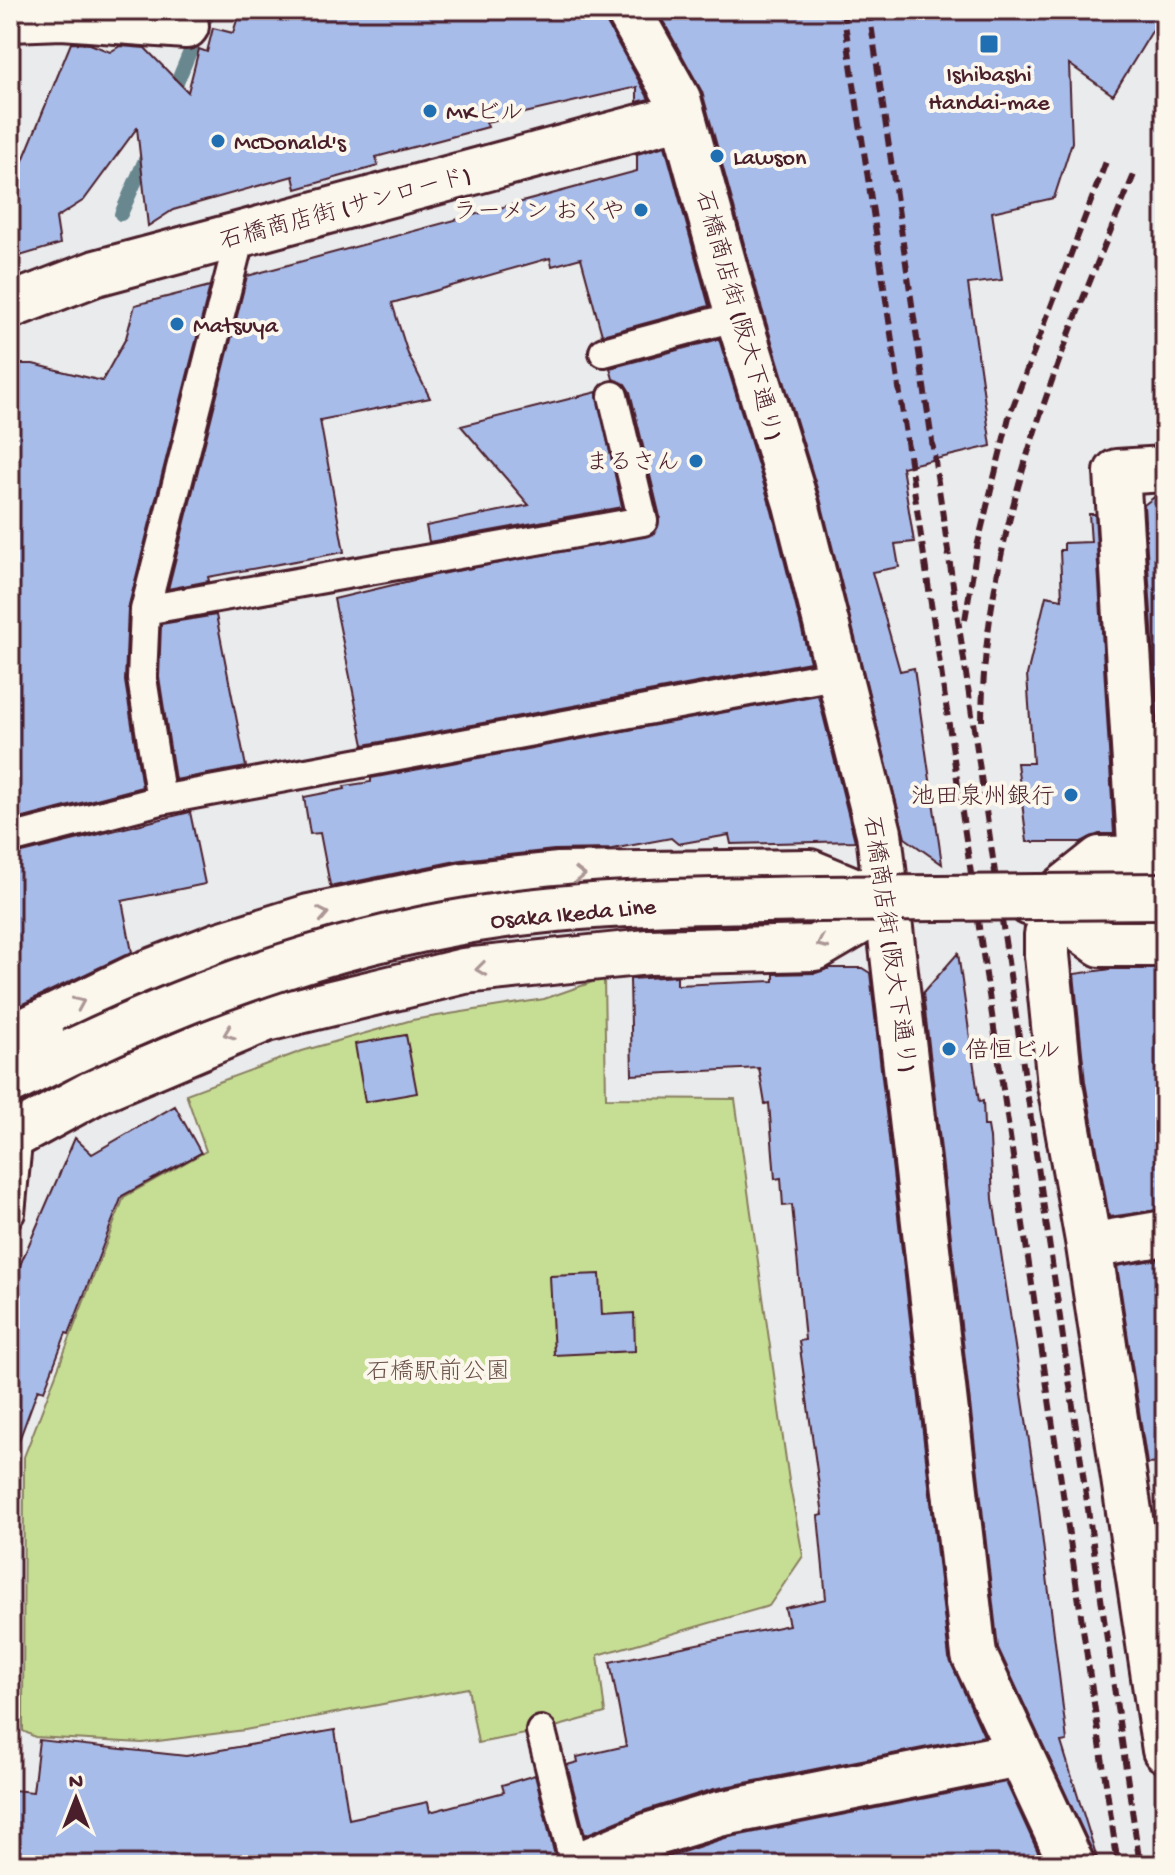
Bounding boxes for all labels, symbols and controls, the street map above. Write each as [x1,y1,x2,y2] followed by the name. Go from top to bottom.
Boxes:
[978,33,1000,55] marker: Ishibashi Handai-mae
[928,62,1050,119] place label: Ishibashi Handai-mae
[446,100,523,129] place label: MKビル
[421,102,439,120] marker: MKビル
[234,130,347,159] place label: McDonald's
[209,132,227,150] marker: McDonald's
[733,145,807,174] place label: Lawson
[708,147,726,165] marker: Lawson
[217,162,475,258] street label: 石橋商店街 (サンロード)
[687,187,787,445] street label: 石橋商店街 (阪大下通り)
[453,199,625,228] place label: ラーメン おくや
[632,201,650,219] marker: ラーメン おくや
[193,313,279,342] place label: Matsuya
[168,315,186,333] marker: Matsuya
[585,450,680,479] place label: まるさん
[687,452,705,470] marker: まるさん
[911,783,1055,813] place label: 池田泉州銀行
[1062,786,1080,804] marker: 池田泉州銀行
[855,814,921,1075] street label: 石橋商店街 (阪大下通り)
[574,866,587,884] one-way arrow
[489,894,658,937] street label: Osaka Ikeda Line
[317,907,330,924] one-way arrow
[816,933,831,949] one-way arrow
[474,961,487,978] one-way arrow
[71,996,86,1012] one-way arrow
[223,1023,237,1040] one-way arrow
[965,1037,1061,1067] place label: 倍恒ビル
[940,1040,958,1058] marker: 倍恒ビル
[366,1358,510,1388] park label: 石橋駅前公園
[36,1759,116,1839] north arrow
[69,1770,83,1796] text: N

